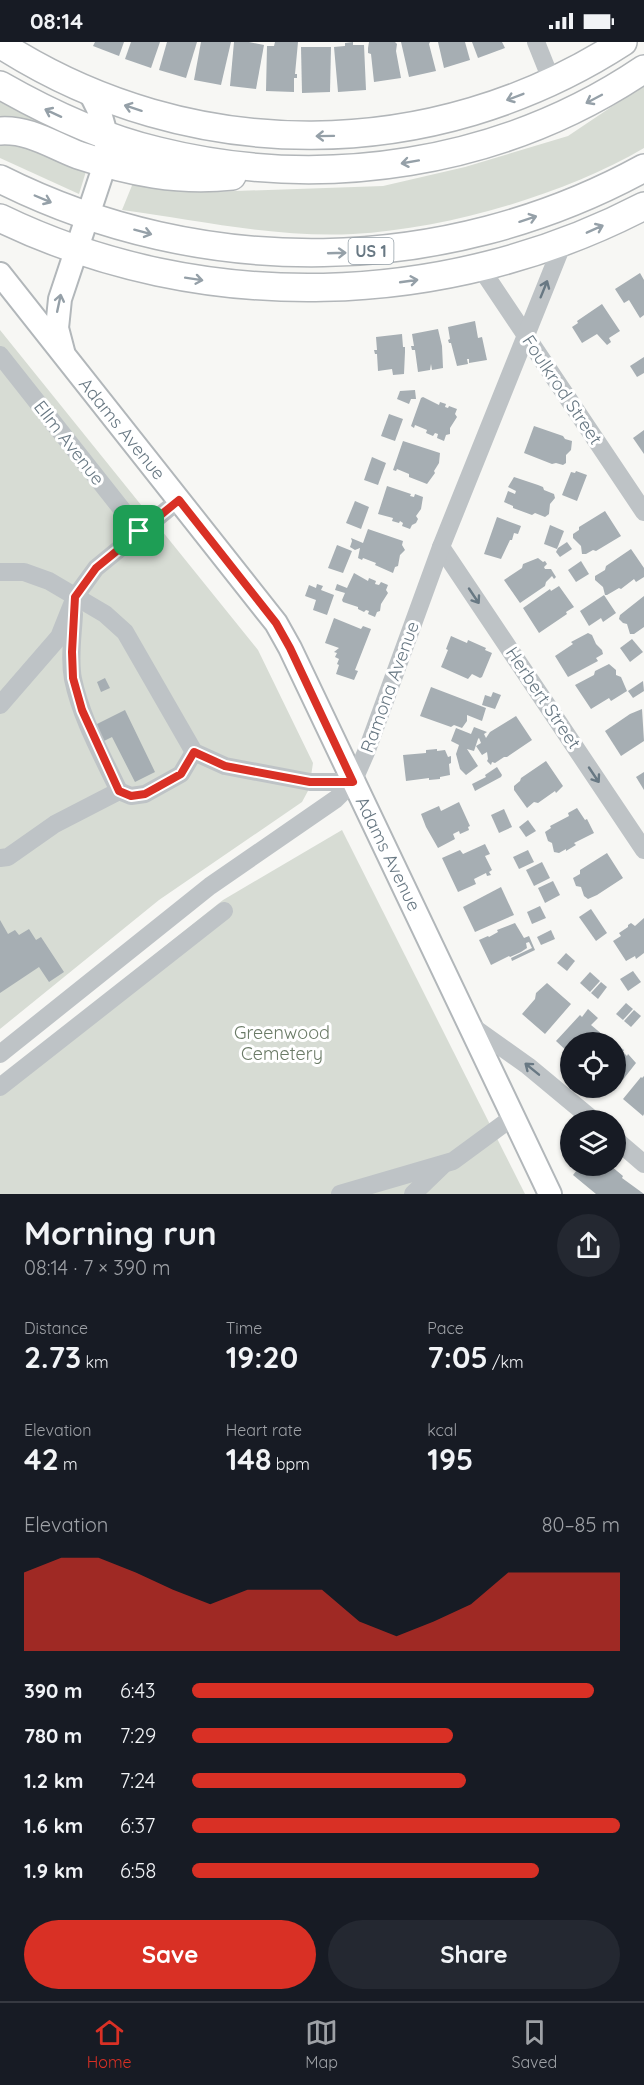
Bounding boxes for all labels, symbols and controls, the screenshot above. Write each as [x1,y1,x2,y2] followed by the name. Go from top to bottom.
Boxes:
[30,7,83,35] text: 08:14
[506,93,525,104] one-way arrow
[585,94,603,105] one-way arrow
[124,101,143,112] one-way arrow
[45,106,63,118] one-way arrow
[315,130,335,142] one-way arrow
[401,156,420,167] one-way arrow
[33,194,52,205] one-way arrow
[518,212,537,223] one-way arrow
[586,223,604,234] one-way arrow
[134,227,153,239] one-way arrow
[348,238,394,264] road number: US 1
[326,248,346,259] one-way arrow
[183,274,203,285] one-way arrow
[399,275,418,286] one-way arrow
[539,280,550,299] one-way arrow
[54,294,66,313] one-way arrow
[517,331,608,449] street label: Foulkrod Street
[74,373,171,484] street label: Adams Avenue
[29,396,110,490] street label: Ellm Avenue
[113,505,164,556] pin
[122,514,155,547] icon: arrive
[468,587,480,603] one-way arrow
[355,618,424,756] street label: Ramona Avenue
[501,642,586,753] street label: Herbert Street
[588,766,600,783] one-way arrow
[351,793,426,915] street label: Adams Avenue
[234,1021,330,1065] park label: Greenwood Cemetery
[560,1032,626,1176] map controls
[560,1032,626,1098] button: locate
[524,1063,540,1076] one-way arrow
[560,1110,626,1176] button: layers
[24,1212,217,1253] text: Morning run
[557,1214,620,1277] button: share
[24,1255,171,1280] text: 08:14 · 7 × 390 m
[24,1318,88,1338] text: Distance
[226,1318,262,1338] text: Time
[427,1318,464,1338] text: Pace
[24,1338,81,1376] text: 2.73
[226,1338,298,1376] text: 19:20
[427,1338,488,1376] text: 7:05
[81,1352,109,1372] text: km
[488,1352,524,1372] text: /km
[24,1420,91,1440] text: Elevation
[226,1420,302,1440] text: Heart rate
[427,1420,457,1440] text: kcal
[24,1440,59,1478] text: 42
[226,1440,271,1478] text: 148
[427,1440,473,1478] text: 195
[59,1454,78,1474] text: m
[271,1454,310,1474] text: bpm
[24,1512,108,1537] text: Elevation
[542,1512,620,1537] text: 80–85 m
[24,1678,82,1703] text: 390 m
[120,1678,156,1703] text: 6:43
[24,1723,82,1748] text: 780 m
[120,1723,156,1748] text: 7:29
[24,1768,84,1793] text: 1.2 km
[120,1768,155,1793] text: 7:24
[24,1813,83,1838] text: 1.6 km
[120,1813,155,1838] text: 6:37
[24,1858,84,1883] text: 1.9 km
[120,1858,156,1883] text: 6:58
[24,1920,316,1989] button: Save
[328,1920,620,1989] button: Share
[87,2016,132,2072] tab: Home
[305,2016,338,2072] tab: Map
[512,2016,557,2072] tab: Saved

